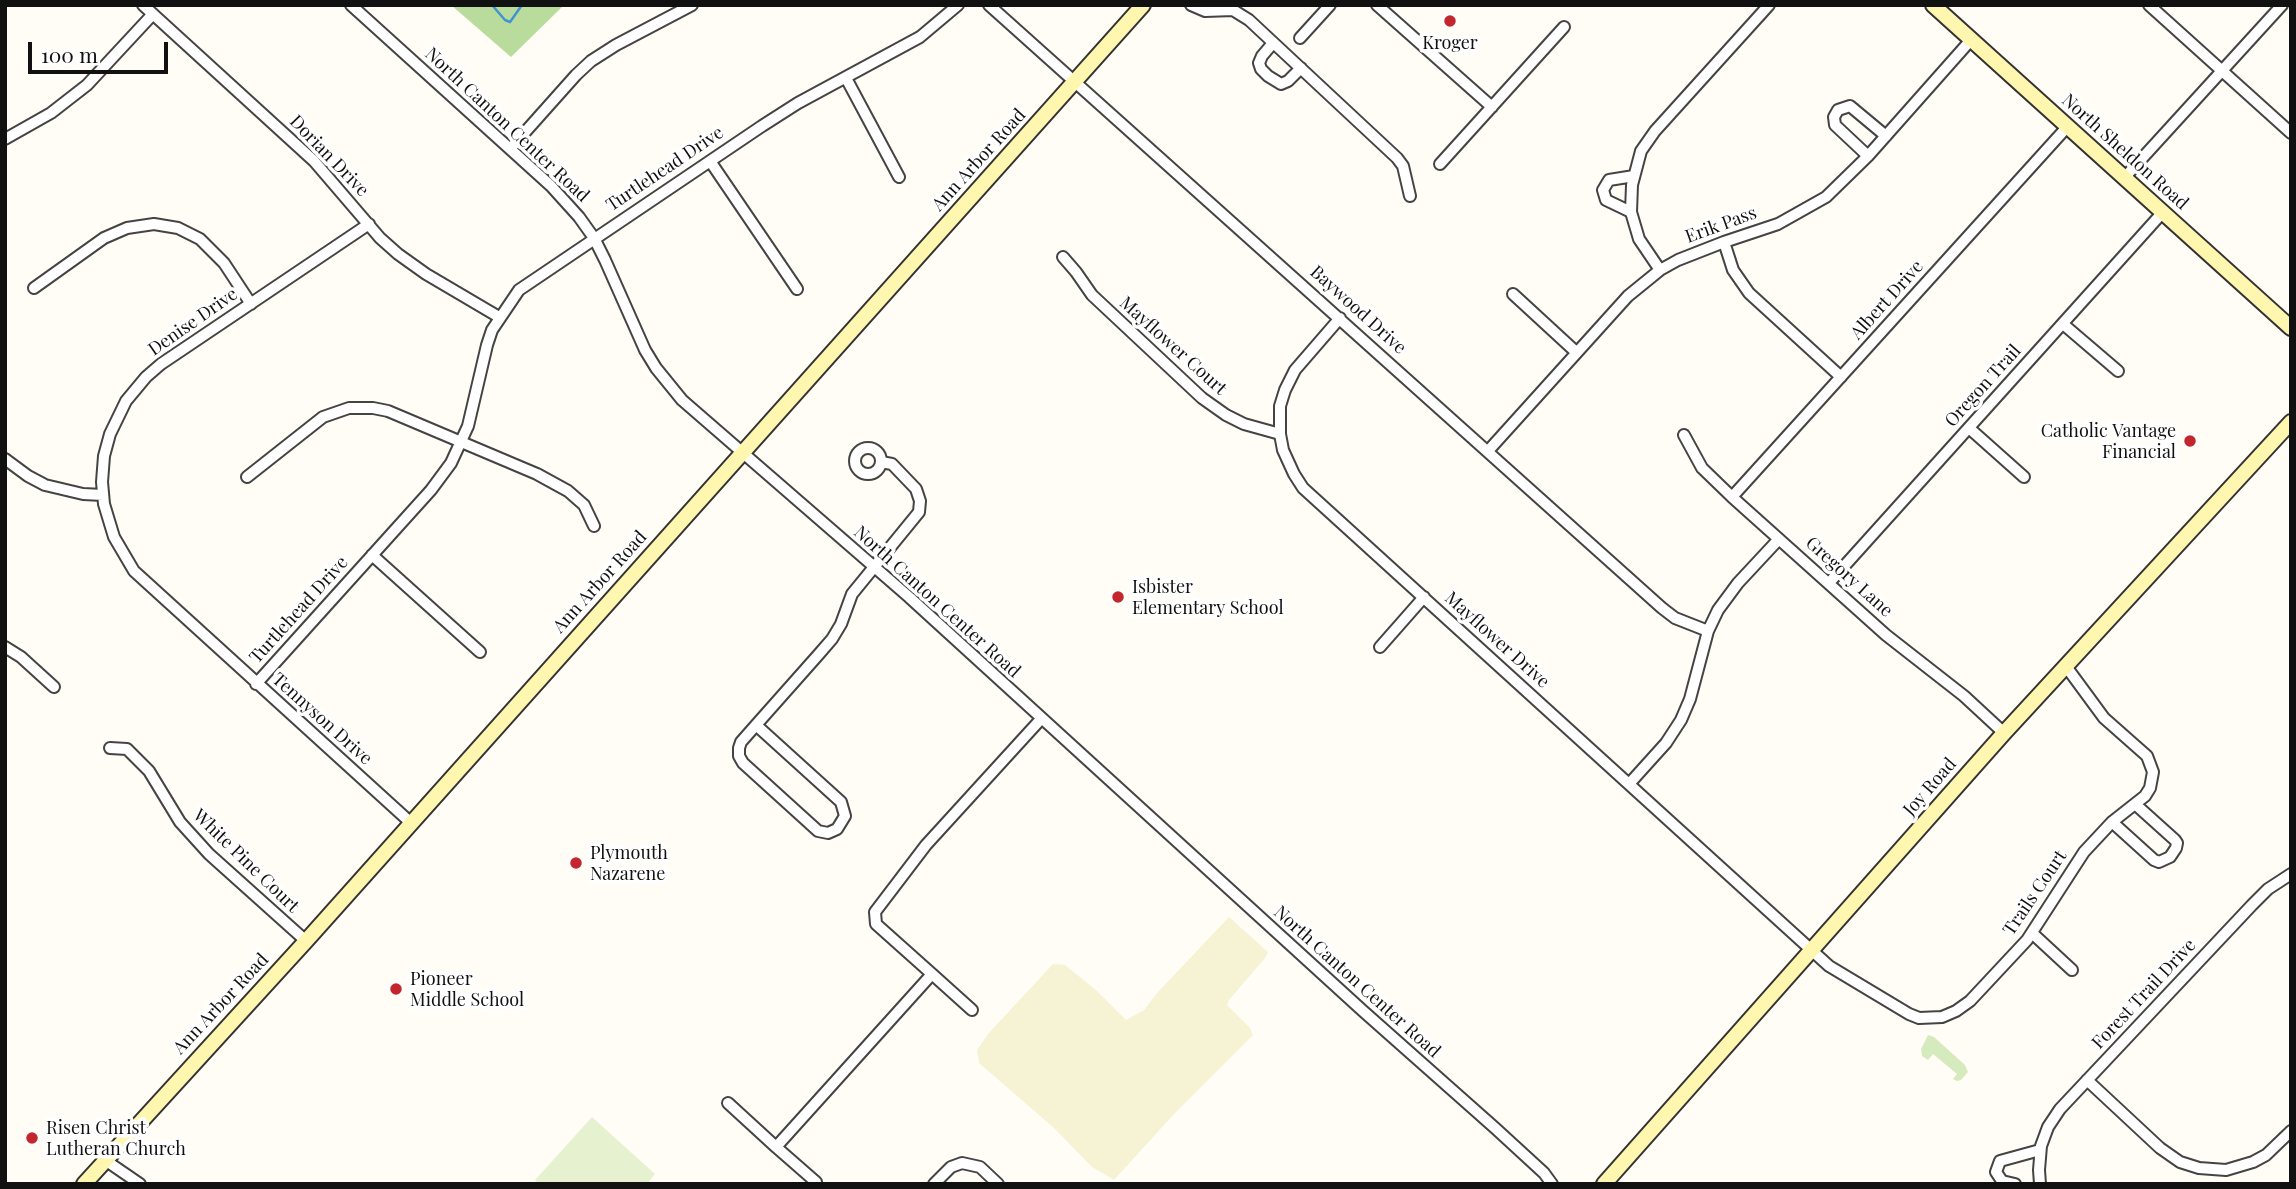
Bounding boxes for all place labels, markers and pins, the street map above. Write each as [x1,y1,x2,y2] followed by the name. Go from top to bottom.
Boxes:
[1442,13,1458,29] marker: Kroger
[1422,32,1478,54] place label: Kroger
[2041,420,2176,462] place label: Catholic Vantage Financial
[2182,433,2198,449] marker: Catholic Vantage Financial
[1132,576,1284,618] place label: Isbister Elementary School
[1110,589,1126,605] marker: Isbister Elementary School
[590,842,668,884] place label: Plymouth Nazarene
[568,855,584,871] marker: Plymouth Nazarene
[410,968,524,1010] place label: Pioneer Middle School
[388,981,404,997] marker: Pioneer Middle School
[46,1117,186,1160] place label: Risen Christ Lutheran Church
[24,1130,40,1146] marker: Risen Christ Lutheran Church

